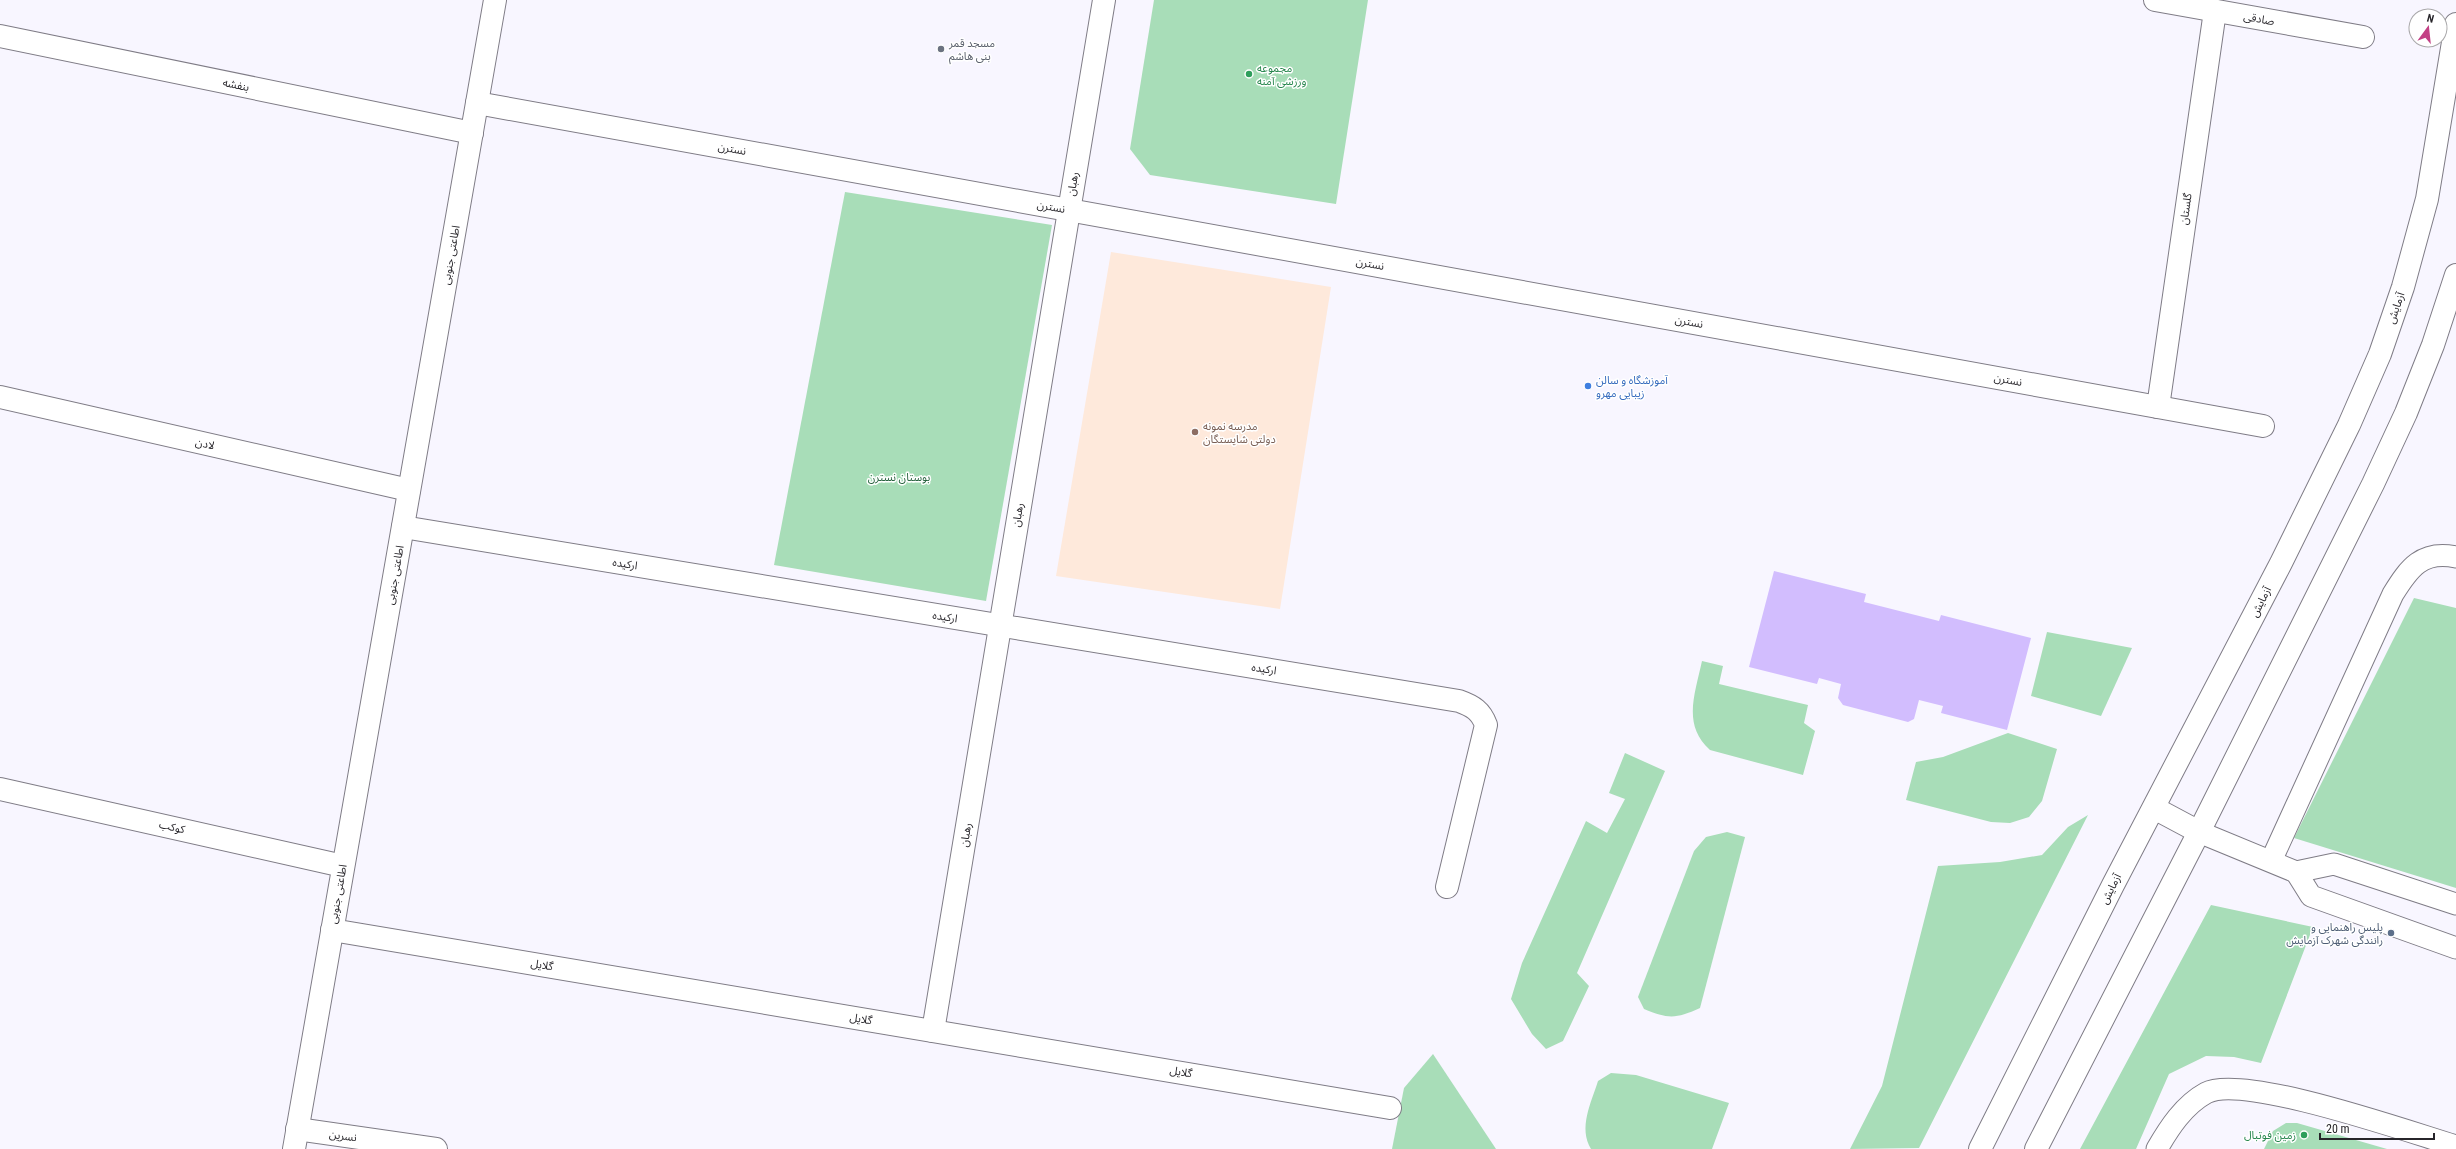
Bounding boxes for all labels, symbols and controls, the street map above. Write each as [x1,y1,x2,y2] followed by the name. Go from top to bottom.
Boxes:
[2408,8,2448,48] north arrow
[2242,10,2276,28] street label: صادقی
[2426,12,2436,26] text: N
[948,37,995,65] place label: مسجد قمر بنی هاشم
[936,44,946,54] marker: مسجد قمر بنی هاشم
[1257,62,1306,88] place label: مجموعه ورزشی آمنه
[1244,69,1254,79] marker: مجموعه ورزشی آمنه
[221,76,251,94] street label: بنفشه
[717,140,747,158] street label: نسترن
[1065,171,1081,197] street label: رهبان
[2177,192,2195,226] street label: گلستان
[1036,198,1066,216] street label: نسترن
[439,224,463,286] street label: اطاعتی جنوبی
[1355,255,1385,273] street label: نسترن
[2385,290,2408,325] street label: آزمایش
[1674,313,1704,331] street label: نسترن
[1993,371,2023,389] street label: نسترن
[1596,374,1669,400] place label: آموزشگاه و سالن زیبایی مهرو
[1583,381,1593,391] marker: آموزشگاه و سالن زیبایی مهرو
[1203,420,1276,446] place label: مدرسه نمونه دولتی شایستگان
[1190,427,1200,437] marker: مدرسه نمونه دولتی شایستگان
[194,436,216,452] street label: لادن
[868,471,930,484] park label: بوستان نسترن
[1010,502,1026,528] street label: رهبان
[383,544,407,606] street label: اطاعتی جنوبی
[612,556,638,572] street label: ارکیده
[2248,584,2275,619] street label: آزمایش
[932,609,958,625] street label: ارکیده
[1251,661,1277,677] street label: ارکیده
[158,818,187,837] street label: کوکب
[958,822,974,848] street label: رهبان
[326,863,350,925] street label: اطاعتی جنوبی
[2098,871,2125,906] street label: آزمایش
[2286,921,2383,947] place label: پلیس راهنمایی و رانندگی شهرک آزمایش
[2386,928,2396,938] marker: پلیس راهنمایی و رانندگی شهرک آزمایش
[530,957,555,973] street label: گلایل
[849,1011,874,1027] street label: گلایل
[1169,1064,1194,1080] street label: گلایل
[2320,1115,2434,1141] scale bar
[2326,1122,2350,1136] text: 20 m
[328,1128,358,1144] street label: نسرین
[2244,1129,2296,1142] place label: زمین فوتبال
[2299,1130,2309,1140] marker: زمین فوتبال

